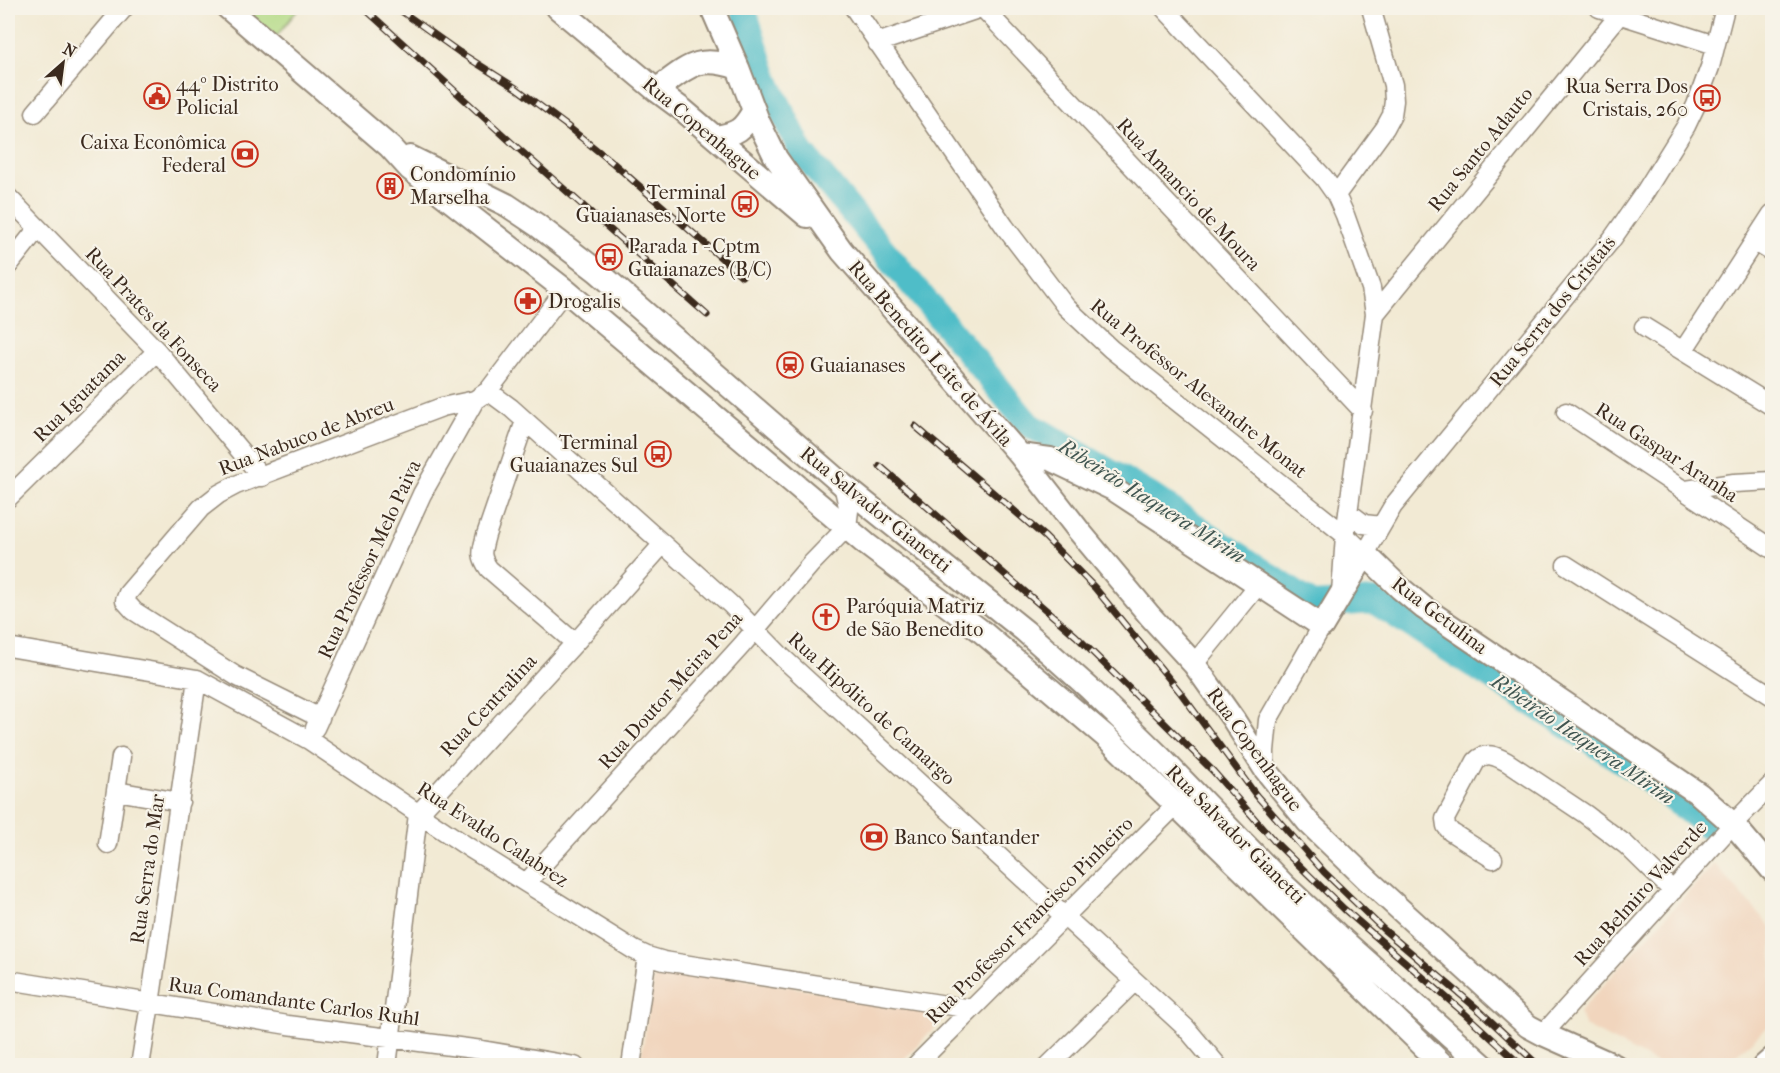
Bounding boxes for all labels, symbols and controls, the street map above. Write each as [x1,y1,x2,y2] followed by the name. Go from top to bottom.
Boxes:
[33,33,93,93] north arrow
[60,39,80,62] text: N
[638,72,766,185] street label: Rua Copenhague
[176,73,279,119] place label: 44º Distrito Policial
[1565,75,1688,121] place label: Rua Serra Dos Cristais, 260
[142,81,172,111] public building icon: 44º Distrito Policial
[1423,83,1538,216] street label: Rua Santo Adauto
[1692,83,1722,113] bus stop icon: Rua Serra Dos Cristais, 260
[1112,113,1266,276] street label: Rua Amancio de Moura
[80,131,227,177] place label: Caixa Econômica Federal
[230,139,260,169] bank icon: Caixa Econômica Federal
[410,163,516,209] place label: Condomínio Marselha
[375,171,405,201] building icon: Condomínio Marselha
[576,181,726,227] place label: Terminal Guaianases Norte
[730,189,760,219] bus stop icon: Terminal Guaianases Norte
[1484,231,1620,391] street label: Rua Serra dos Cristais
[628,235,772,281] place label: Parada 1 - Cptm Guaianazes (B/C)
[81,242,227,397] street label: Rua Prates da Fonseca
[594,242,624,272] bus stop icon: Parada 1 - Cptm Guaianazes (B/C)
[844,255,1019,452] street label: Rua Benedito Leite de Ávila
[513,286,543,316] pharmacy icon: Drogalis
[548,290,621,313] place label: Drogalis
[1086,294,1312,483] street label: Rua Professor Alexandre Monat
[29,345,131,447] street label: Rua Iguatama
[775,350,805,380] station icon: Guaianases
[810,354,905,377] place label: Guaianases
[215,392,398,480] street label: Rua Nabuco de Abreu
[1591,398,1743,508] street label: Rua Gaspar Aranha
[510,431,638,477] place label: Terminal Guaianazes Sul
[1053,433,1250,568] water label: Ribeirão Itaquera Mirim
[643,439,673,469] bus stop icon: Terminal Guaianazes Sul
[796,441,956,577] street label: Rua Salvador Gianetti
[313,455,426,662] street label: Rua Professor Melo Paiva
[1387,572,1493,659] street label: Rua Getulina
[846,595,985,641] place label: Paróquia Matriz de São Benedito
[811,602,841,632] church icon: Paróquia Matriz de São Benedito
[594,606,748,774] street label: Rua Doutor Meira Pena
[783,627,960,790] street label: Rua Hipólito de Camargo
[435,649,542,761] street label: Rua Centralina
[1485,668,1679,809] water label: Ribeirão Itaquera Mirim
[1202,683,1307,816] street label: Rua Copenhague
[1161,760,1310,909] street label: Rua Salvador Gianetti
[413,777,573,892] street label: Rua Evaldo Calabrez
[126,792,169,946] street label: Rua Serra do Mar
[921,812,1138,1029] street label: Rua Professor Francisco Pinheiro
[1569,816,1712,971] street label: Rua Belmiro Valverde
[859,822,889,852] bank icon: Banco Santander
[894,826,1040,849] place label: Banco Santander
[167,972,421,1031] street label: Rua Comandante Carlos Ruhl

